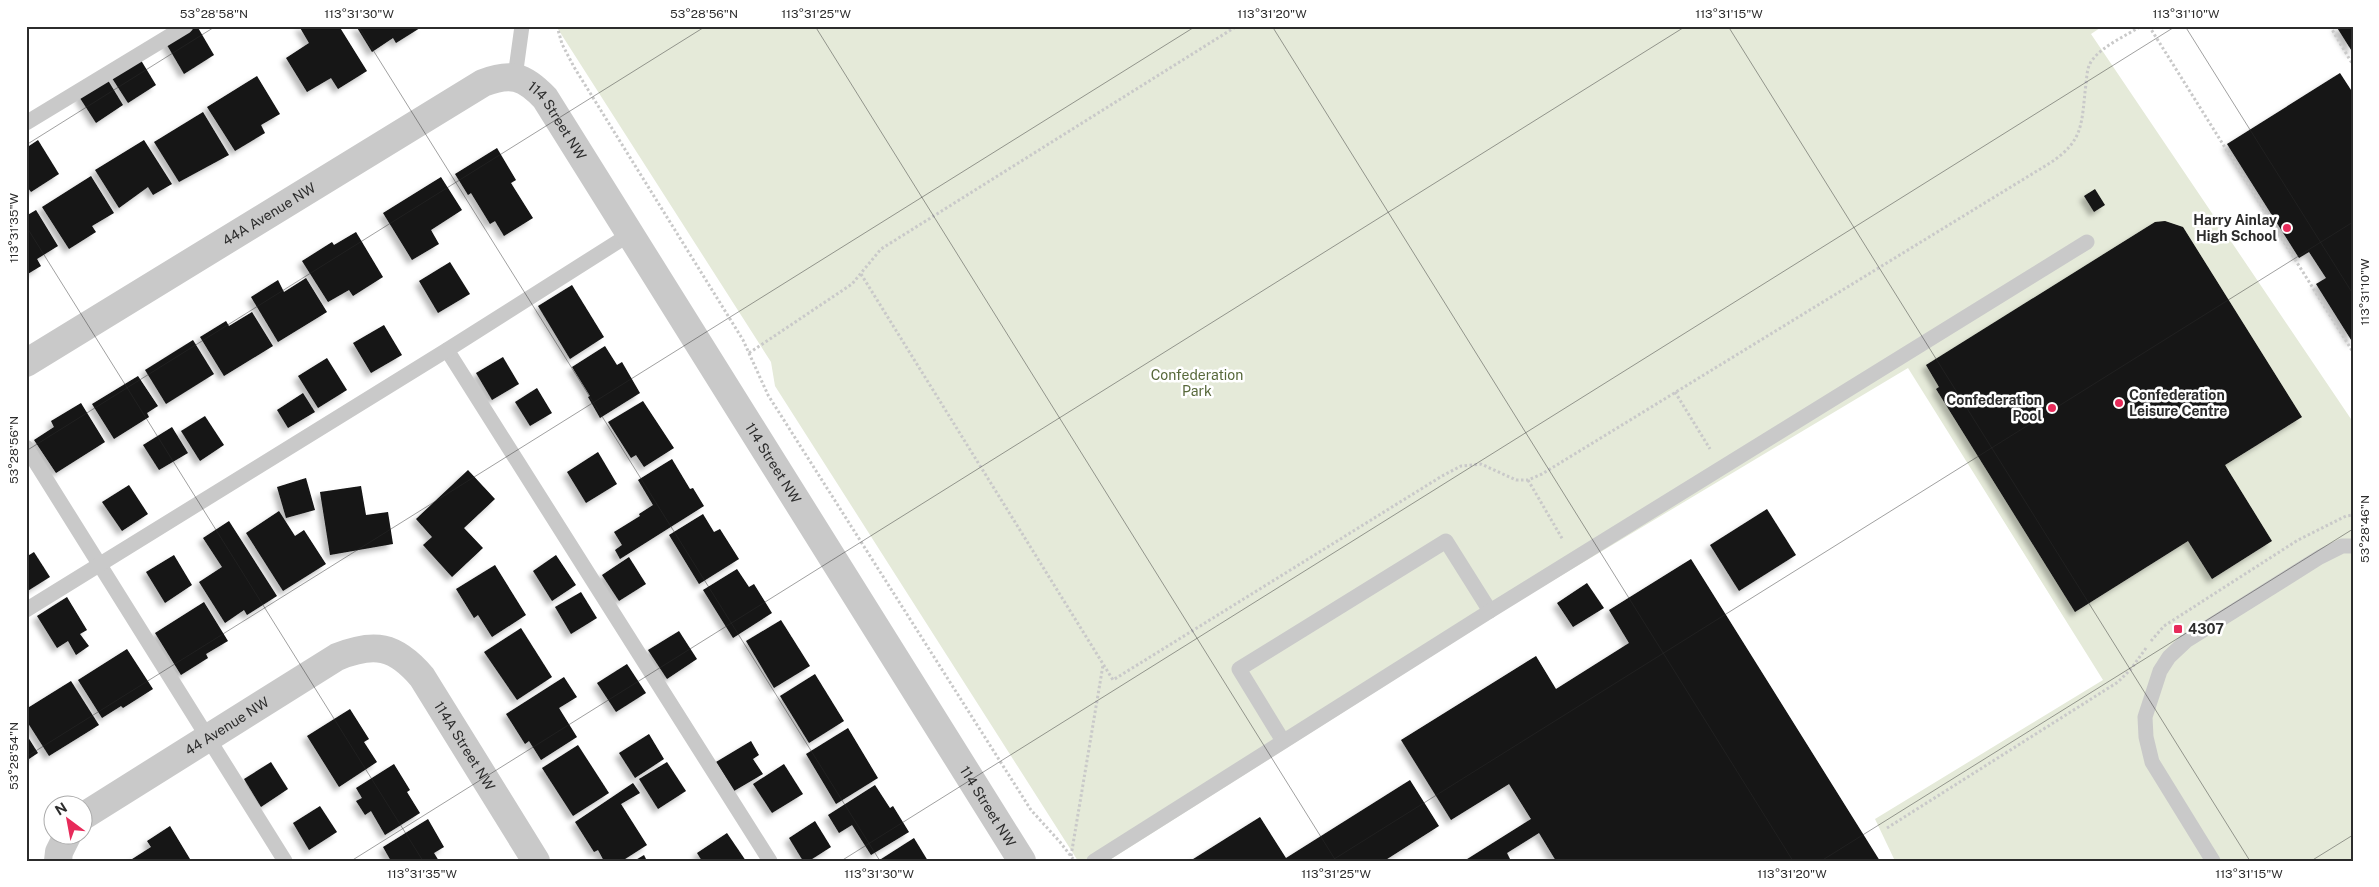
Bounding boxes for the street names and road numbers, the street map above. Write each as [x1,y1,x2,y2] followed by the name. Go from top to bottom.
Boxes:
[525,78,590,163] street label: 114 Street NW
[219,179,319,249] street label: 44A Avenue NW
[742,420,805,507] street label: 114 Street NW
[182,693,272,759] street label: 44 Avenue NW
[431,698,499,794] street label: 114A Street NW
[957,763,1019,850] street label: 114 Street NW

